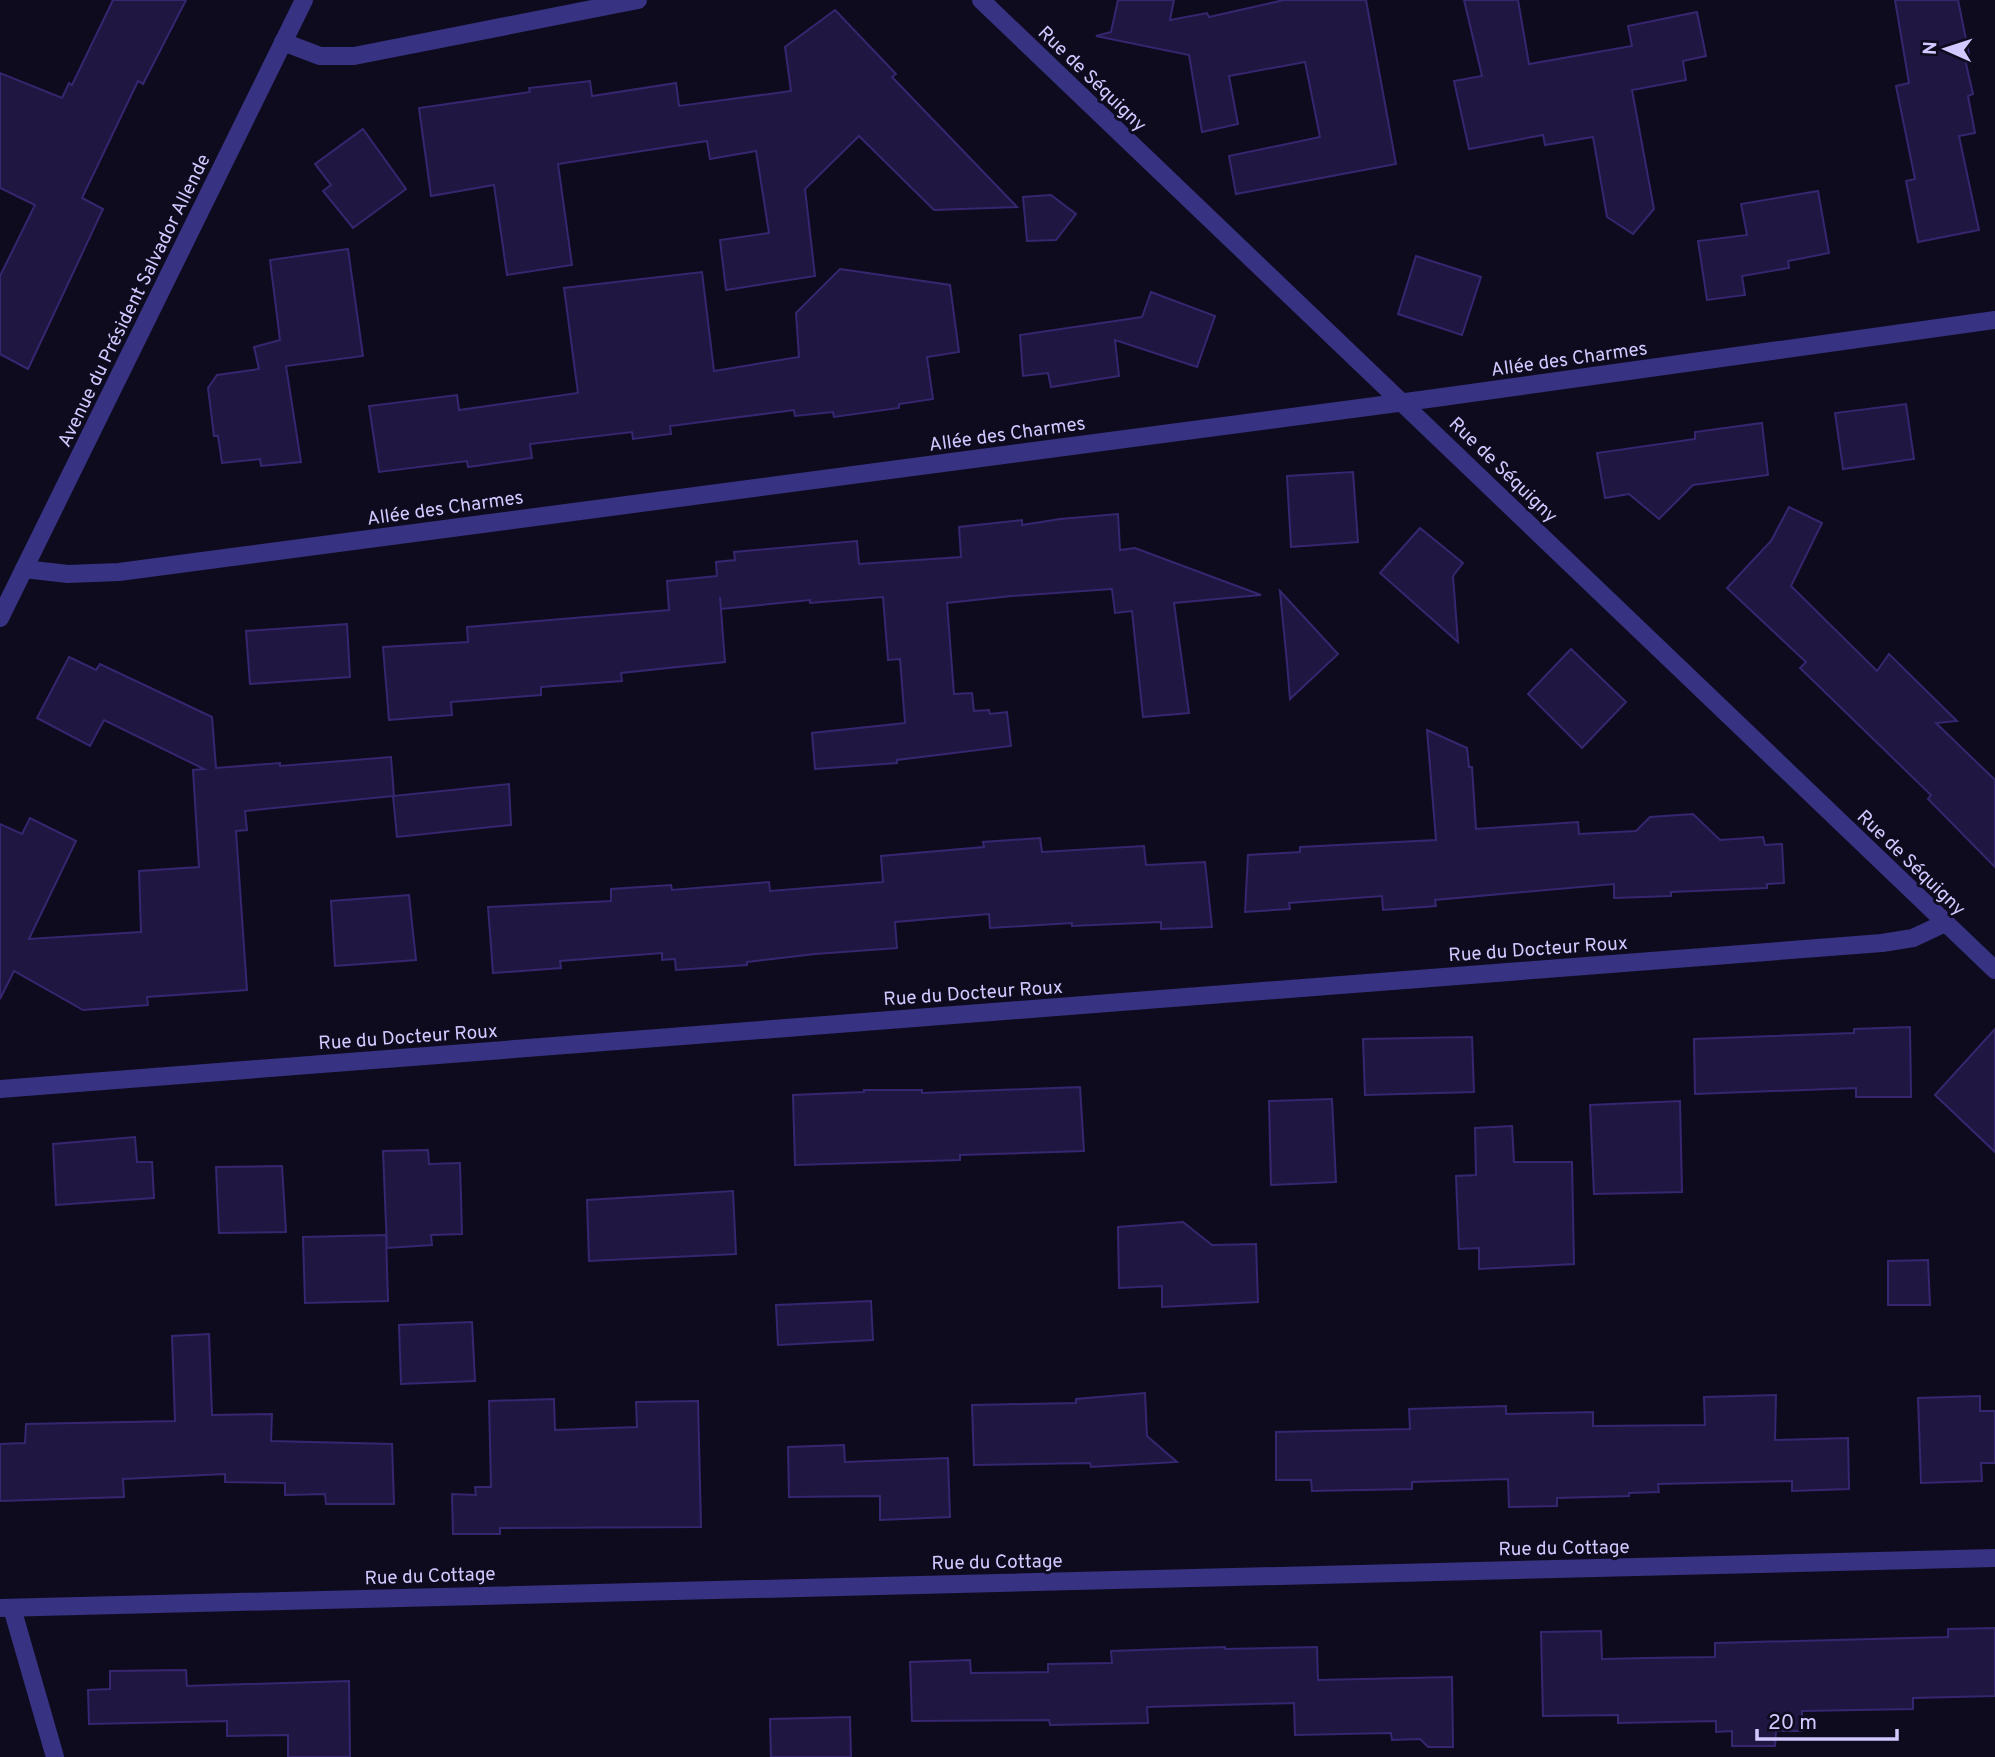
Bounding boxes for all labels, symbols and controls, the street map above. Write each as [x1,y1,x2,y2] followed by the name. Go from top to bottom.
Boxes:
[1911,14,1981,84] north arrow
[1032,21,1151,137] street label: Rue de Séquigny
[1919,41,1943,56] text: N
[53,150,216,451] street label: Avenue du Président Salvador Allende
[1489,337,1649,383] street label: Allée des Charmes
[927,412,1087,458] street label: Allée des Charmes
[1443,412,1562,528] street label: Rue de Séquigny
[365,486,525,532] street label: Allée des Charmes
[1851,805,1970,921] street label: Rue de Séquigny
[1448,932,1629,968] street label: Rue du Docteur Roux
[883,976,1064,1012] street label: Rue du Docteur Roux
[318,1020,499,1056] street label: Rue du Docteur Roux
[1498,1536,1630,1562] street label: Rue du Cottage
[931,1550,1063,1576] street label: Rue du Cottage
[364,1563,496,1591] street label: Rue du Cottage
[1757,1698,1897,1742] scale bar
[1768,1710,1817,1737] text: 20 m

